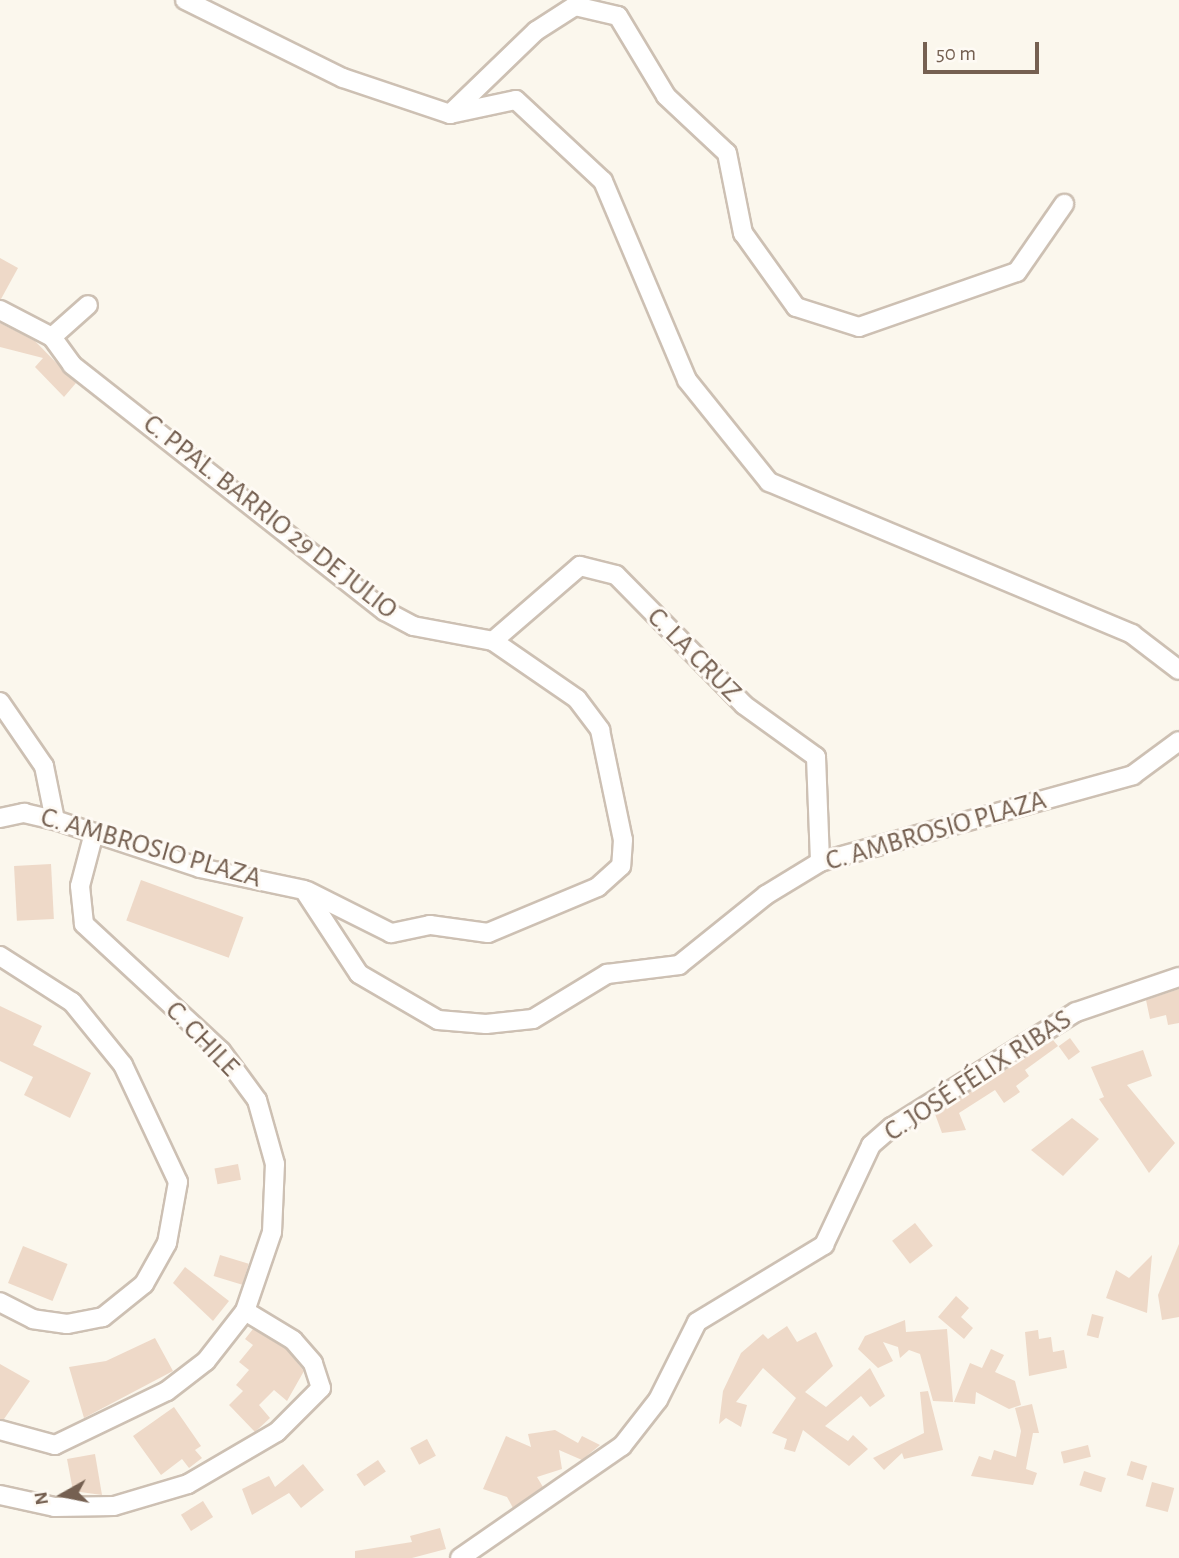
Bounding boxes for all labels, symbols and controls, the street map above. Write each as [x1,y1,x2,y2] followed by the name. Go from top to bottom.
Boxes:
[927,28,1042,72] scale bar
[936,43,976,64] text: 50 m
[136,407,404,627] street label: C. PPAL. BARRIO 29 DE JULIO
[640,601,748,709] street label: C. LA CRUZ
[822,783,1050,879] street label: C. AMBROSIO PLAZA
[37,800,265,896] street label: C. AMBROSIO PLAZA
[158,994,246,1084] street label: C. CHILE
[878,1003,1078,1149] street label: C. JOSÉ FÉLIX RIBAS
[28,1460,98,1530] north arrow
[31,1490,52,1506] text: N

